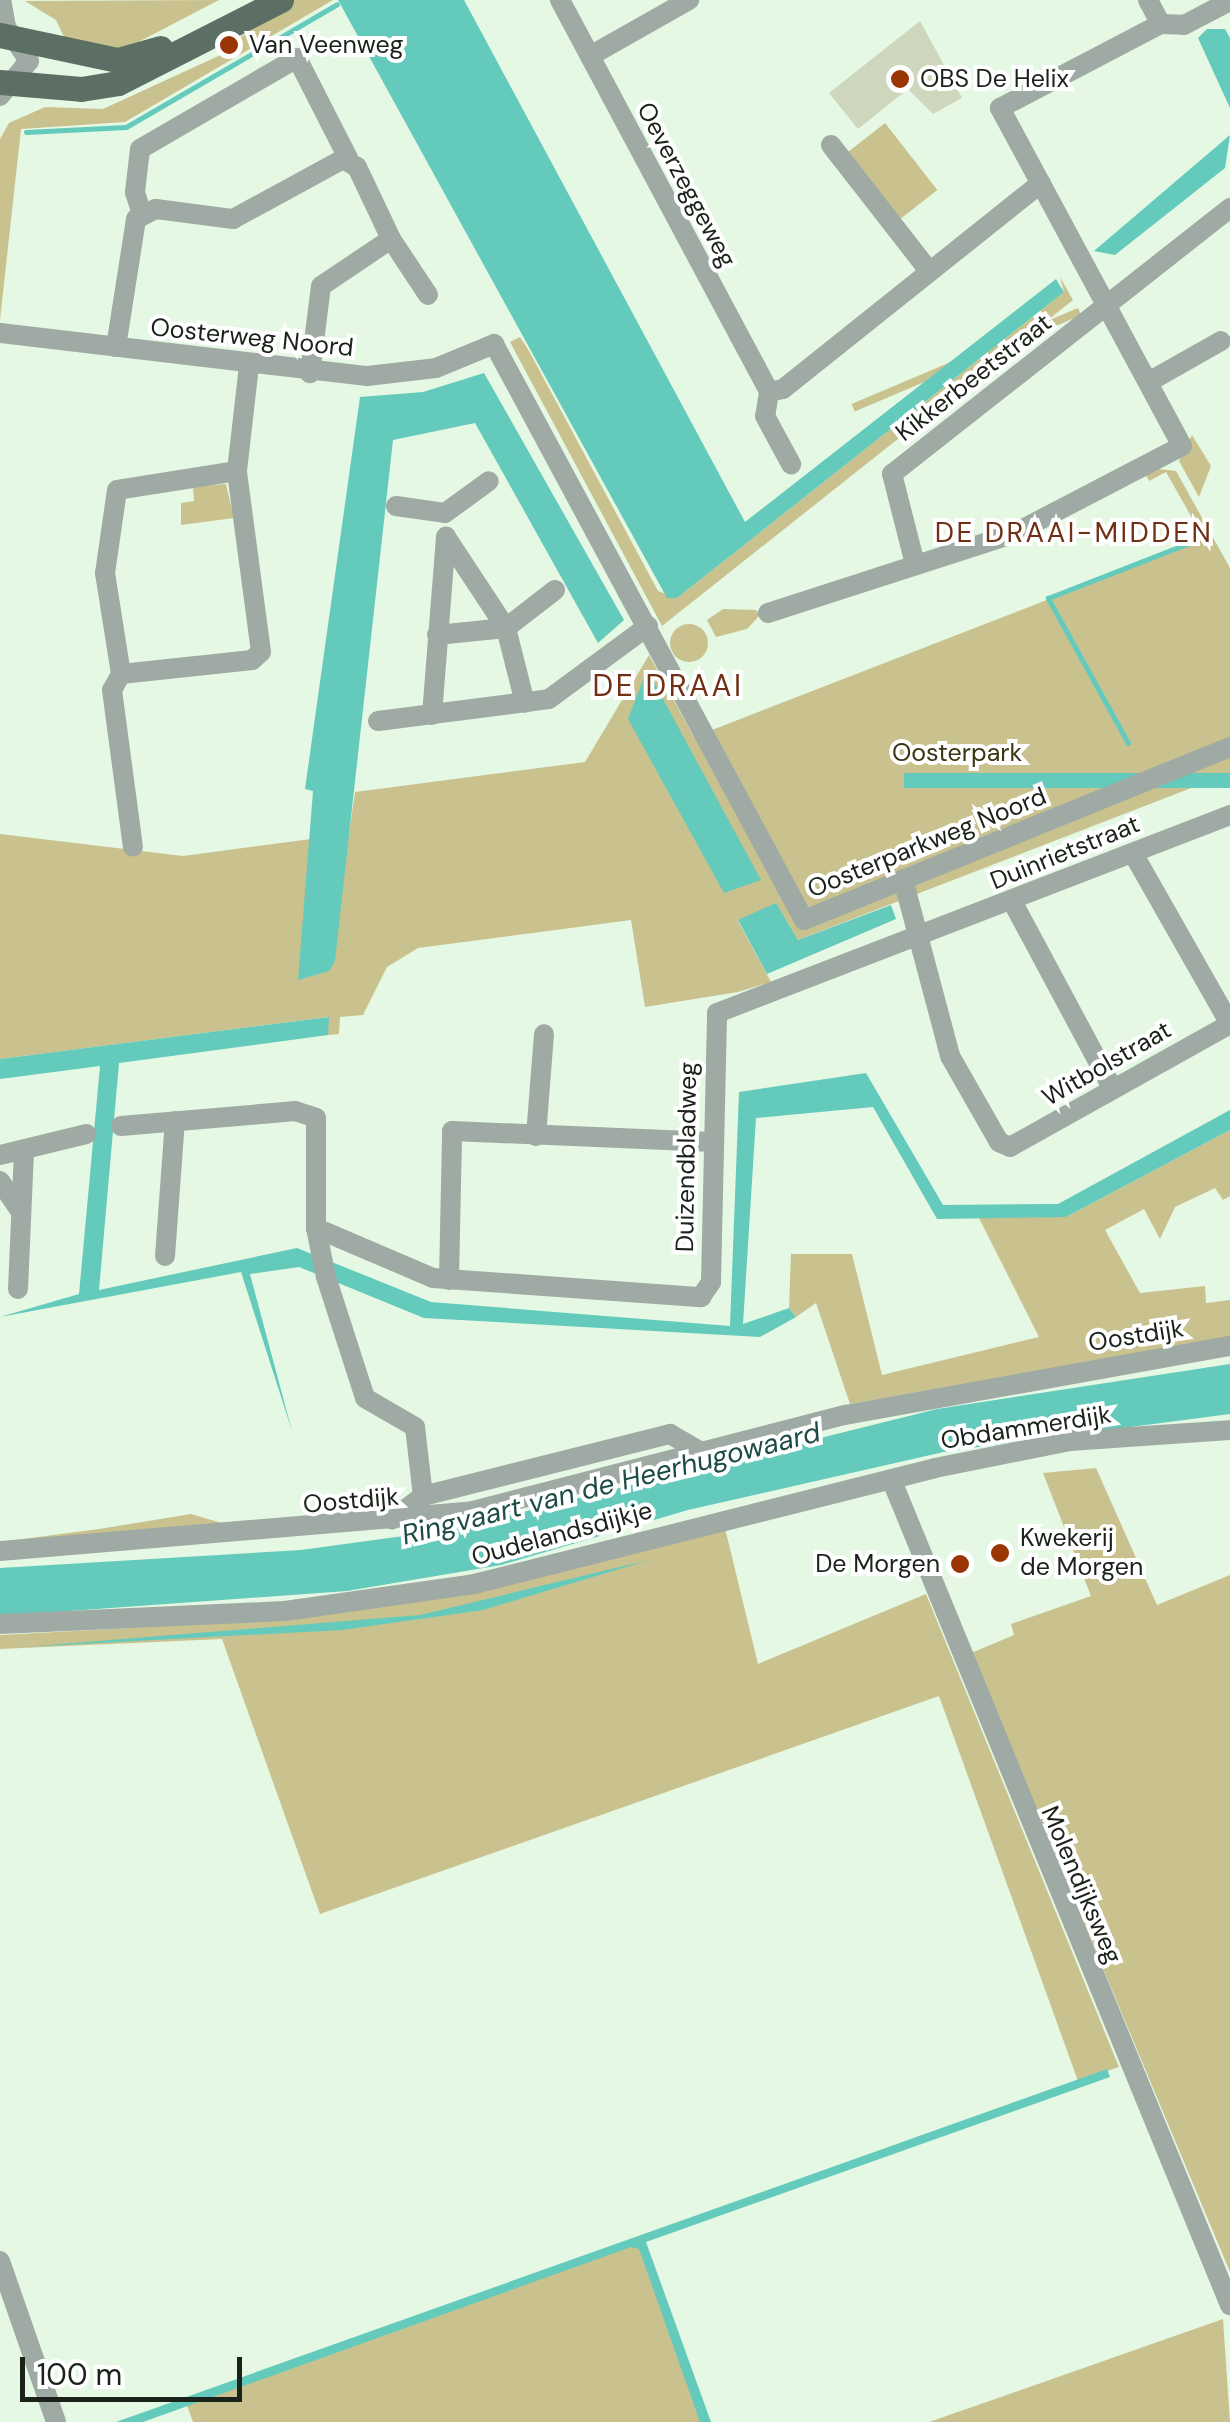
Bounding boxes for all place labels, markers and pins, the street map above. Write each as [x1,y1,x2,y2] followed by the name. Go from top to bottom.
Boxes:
[249,30,403,60] place label: Van Veenweg
[218,34,240,56] marker: Van Veenweg
[920,64,1069,94] place label: OBS De Helix
[889,68,911,90] marker: OBS De Helix
[1020,1524,1143,1583] place label: Kwekerij de Morgen
[989,1542,1011,1564] marker: Kwekerij de Morgen
[815,1549,940,1579] place label: De Morgen
[949,1553,971,1575] marker: De Morgen

